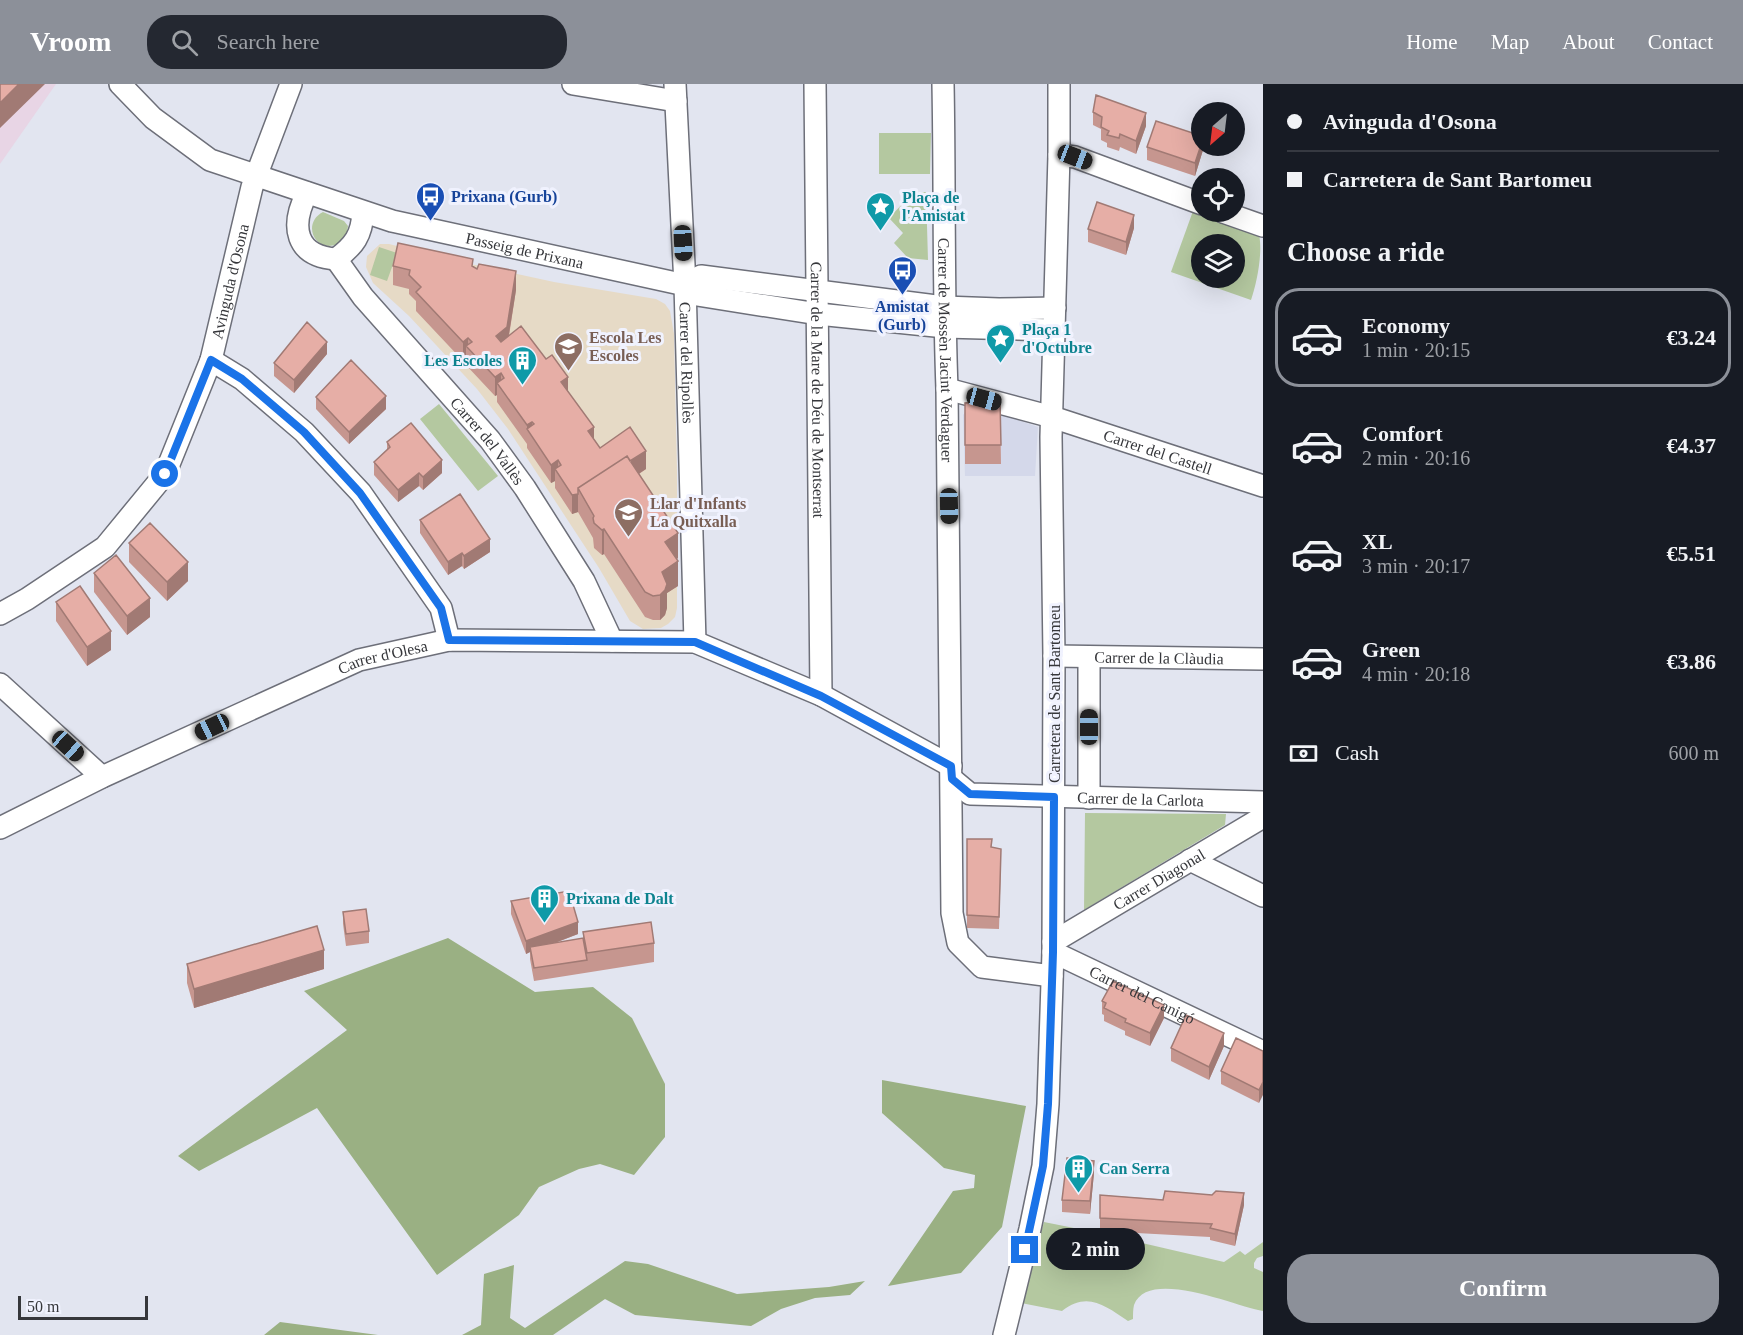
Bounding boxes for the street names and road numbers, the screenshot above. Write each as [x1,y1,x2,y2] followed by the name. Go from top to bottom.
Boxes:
[208,222,252,341] street label: Avinguda d'Osona
[464,229,585,272] street label: Passeig de Prixana
[935,238,956,463] street label: Carrer de Mossèn Jacint Verdaguer
[808,262,827,519] street label: Carrer de la Mare de Déu de Montserrat
[676,302,697,424] street label: Carrer del Ripollès
[447,394,528,488] street label: Carrer del Vallès
[1101,426,1214,478] street label: Carrer del Castell
[1046,605,1063,783] street label: Carretera de Sant Bartomeu
[335,637,429,678] street label: Carrer d'Olesa
[1094,649,1224,667] street label: Carrer de la Clàudia
[1077,789,1204,809] street label: Carrer de la Carlota
[1110,845,1208,913] street label: Carrer Diagonal
[1087,963,1198,1027] street label: Carrer del Canigó

